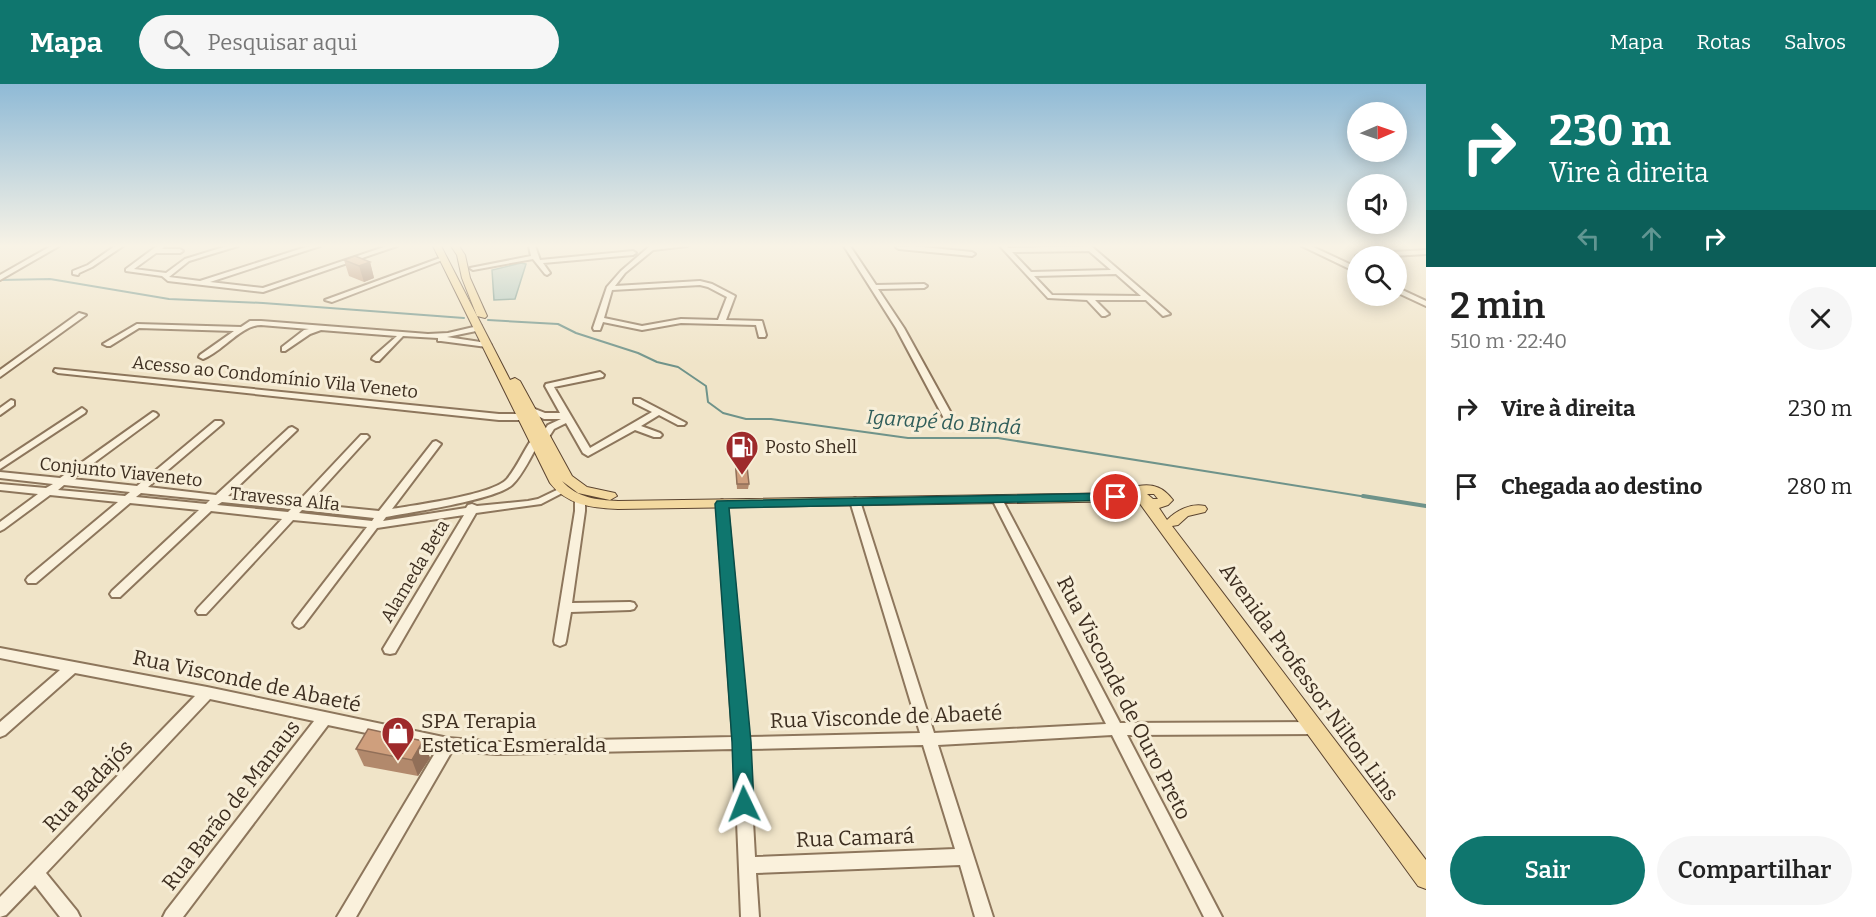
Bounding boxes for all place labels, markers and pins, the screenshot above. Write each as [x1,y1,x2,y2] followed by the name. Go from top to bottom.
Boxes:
[724,429,760,476] fuel station icon: Posto Shell
[765,436,857,458] place label: Posto Shell
[1090,471,1141,522] pin
[421,708,607,758] place label: SPA Terapia Estetica Esmeralda
[380,715,416,762] shop icon: SPA Terapia Estetica Esmeralda

